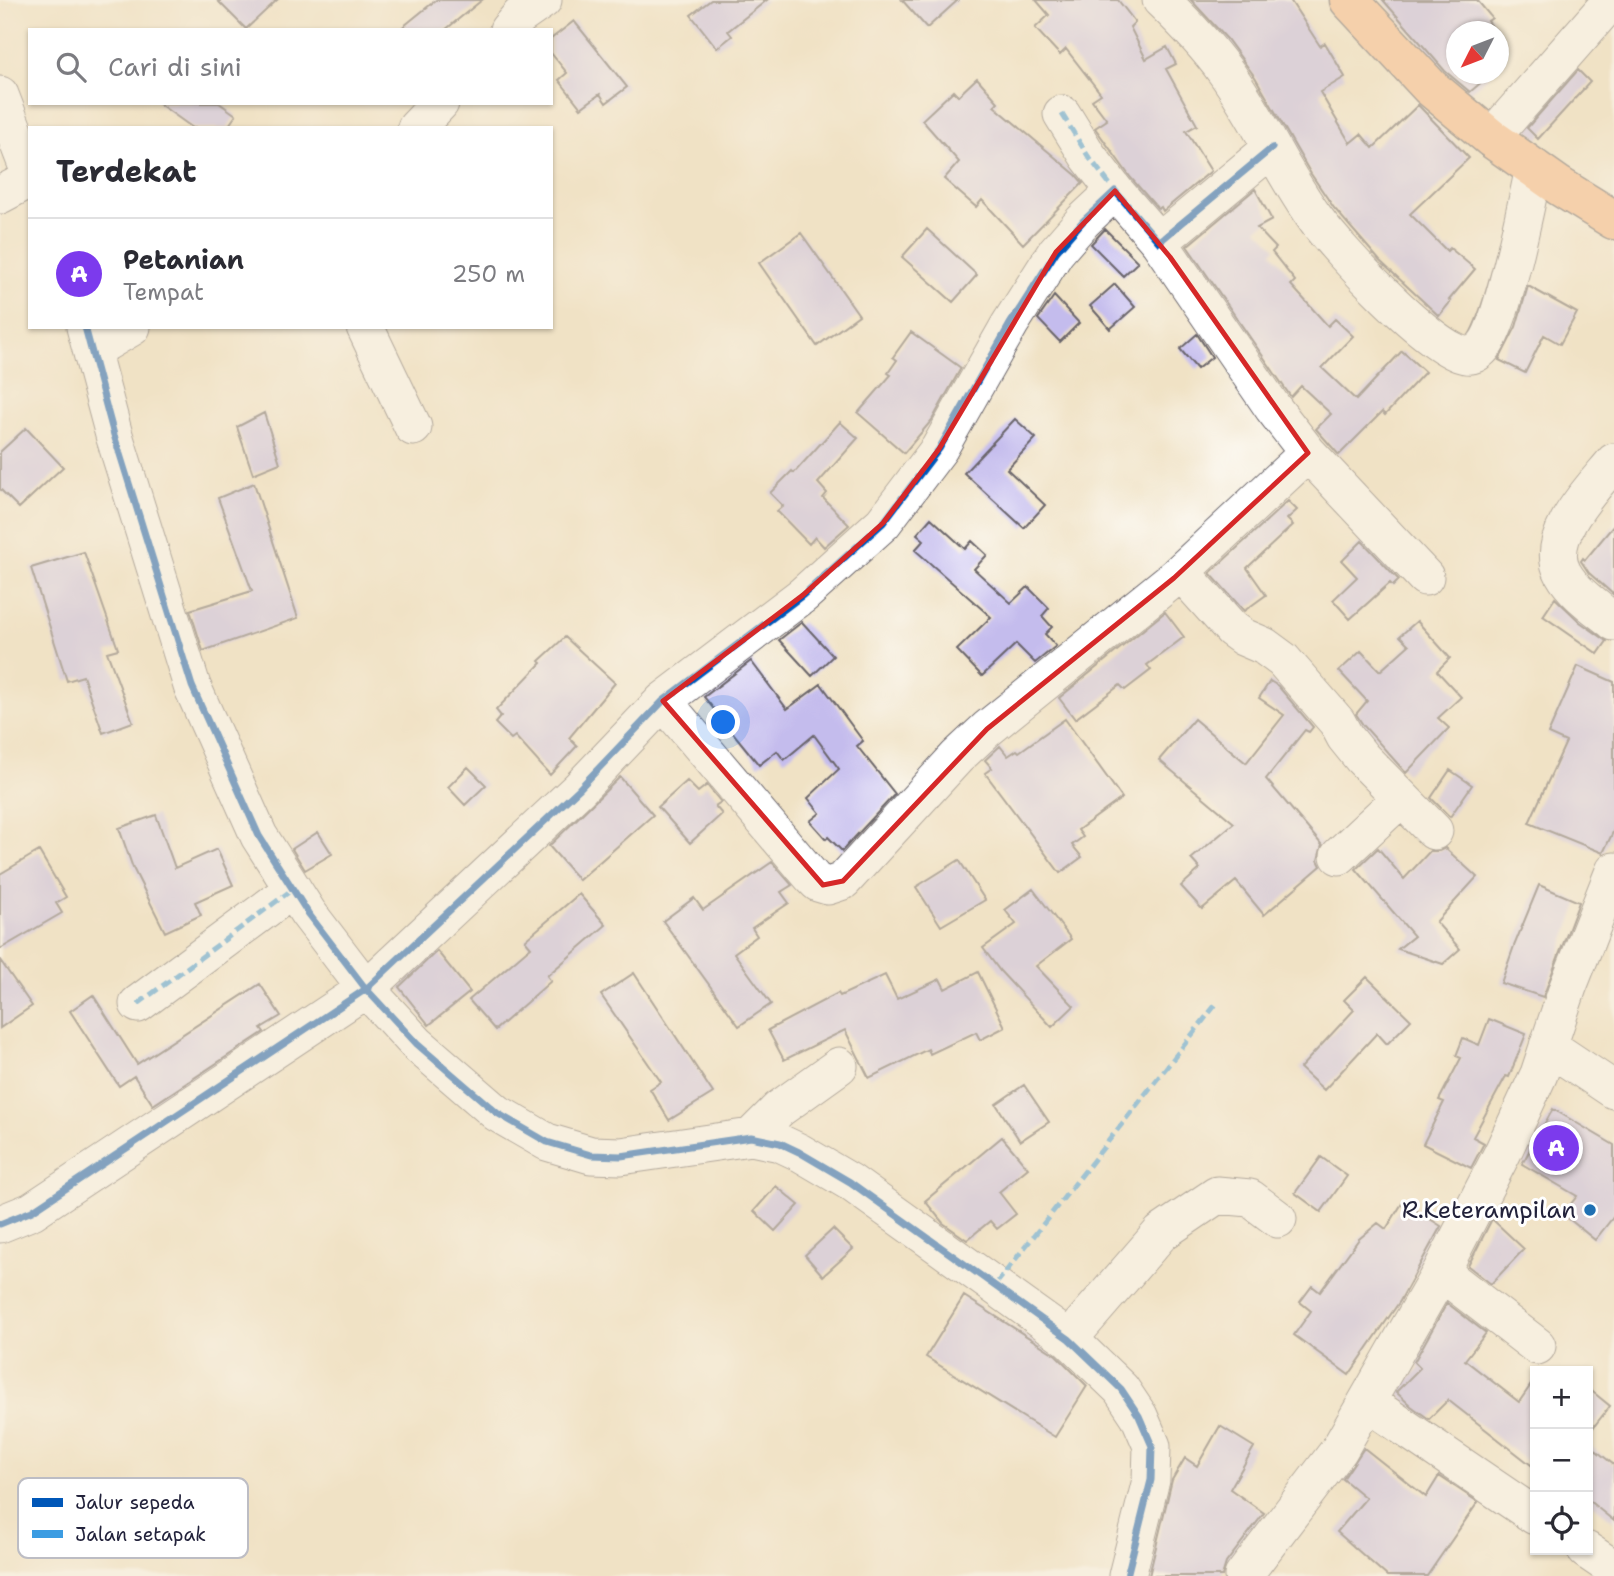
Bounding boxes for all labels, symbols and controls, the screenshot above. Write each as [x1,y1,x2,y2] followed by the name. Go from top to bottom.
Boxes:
[1446,21,1509,84] north arrow
[28,28,553,105] search box
[52,48,90,86] icon: search
[108,49,242,84] text: Cari di sini
[56,151,196,192] text: Terdekat
[123,242,244,277] text: Petanian
[70,259,88,289] text: A
[452,259,525,289] text: 250 m
[123,277,204,307] text: Tempat
[706,705,740,739] your location
[1533,1122,1579,1174] pin: A
[1402,1194,1576,1226] place label: R.Keterampilan
[1582,1202,1598,1218] marker: R.Keterampilan
[1530,1366,1593,1555] map controls
[1530,1366,1593,1429] button: +
[1530,1429,1593,1492] button: −
[18,1478,248,1558] legend
[75,1490,195,1515] text: Jalur sepeda
[1530,1492,1593,1555] button: locate
[75,1522,206,1547] text: Jalan setapak

